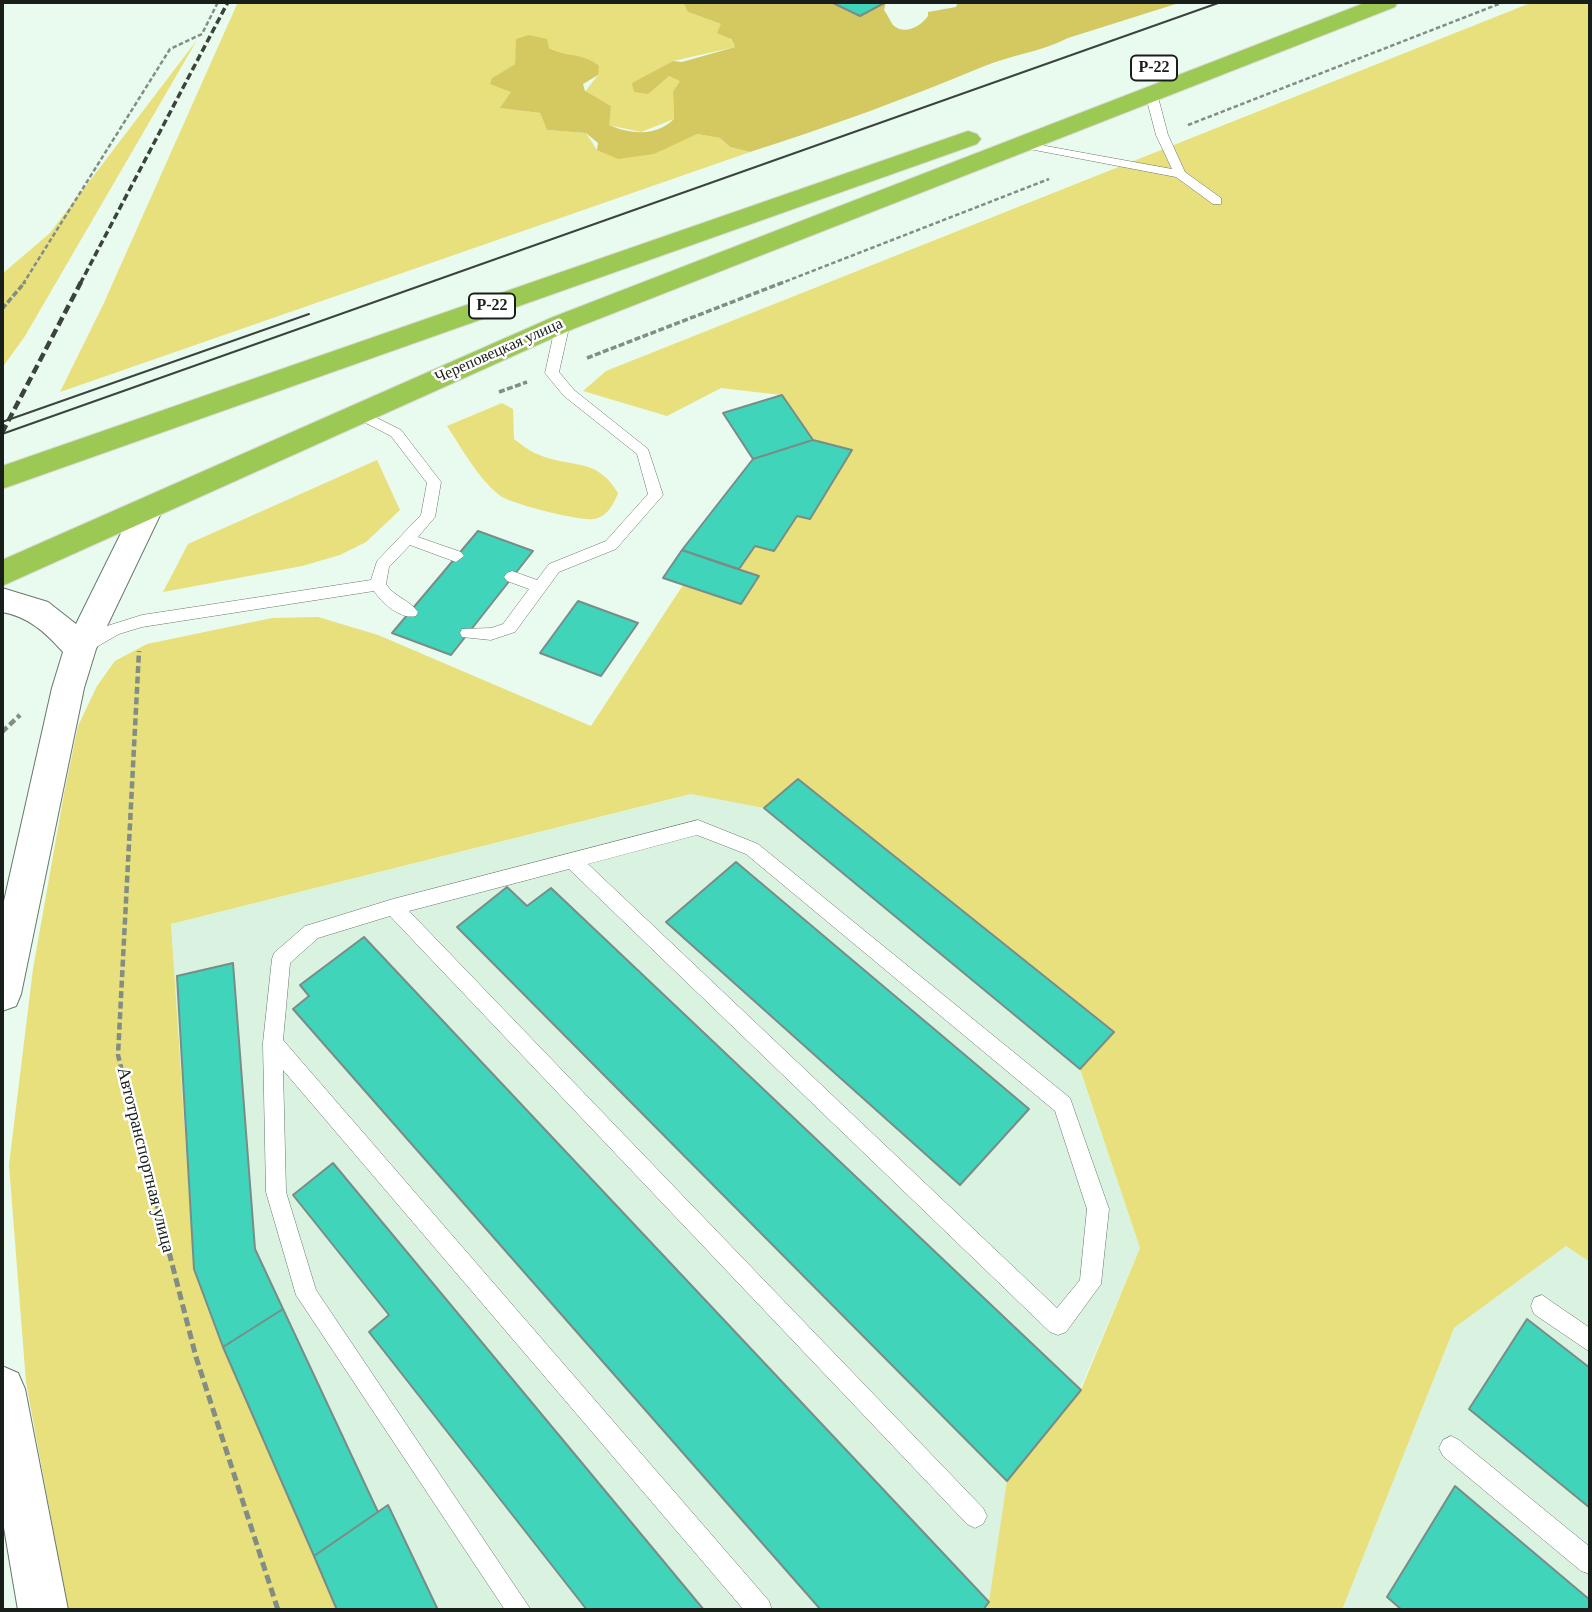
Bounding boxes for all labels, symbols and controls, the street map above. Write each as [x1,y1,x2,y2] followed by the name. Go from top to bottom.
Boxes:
[1131,55,1177,80] road number: Р-22
[469,294,515,318] road number: Р-22
[432,314,566,388] street label: Череповецкая улица
[112,1065,178,1255] street label: Автотранспортная улица

